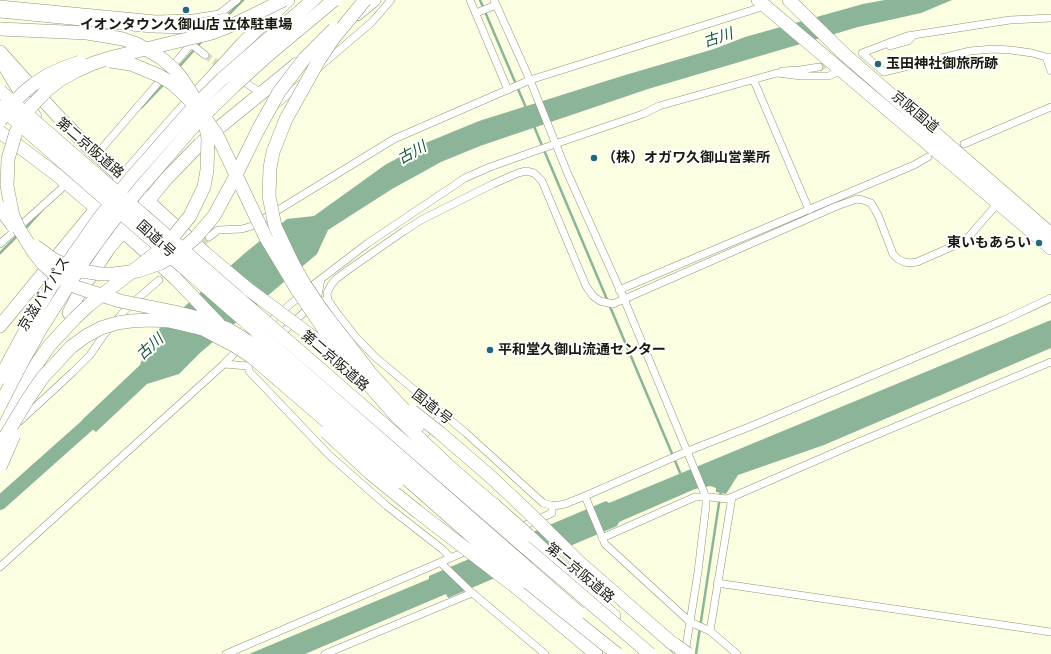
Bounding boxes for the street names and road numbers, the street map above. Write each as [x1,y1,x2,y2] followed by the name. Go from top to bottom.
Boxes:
[888,88,942,136] street label: 京阪国道
[53,114,127,182] street label: 第二京阪道路
[133,217,179,261] street label: 国道1号
[15,254,73,334] street label: 京滋バイパス
[298,327,372,395] street label: 第二京阪道路
[408,386,456,428] street label: 国道1号
[542,540,618,606] street label: 第二京阪道路

